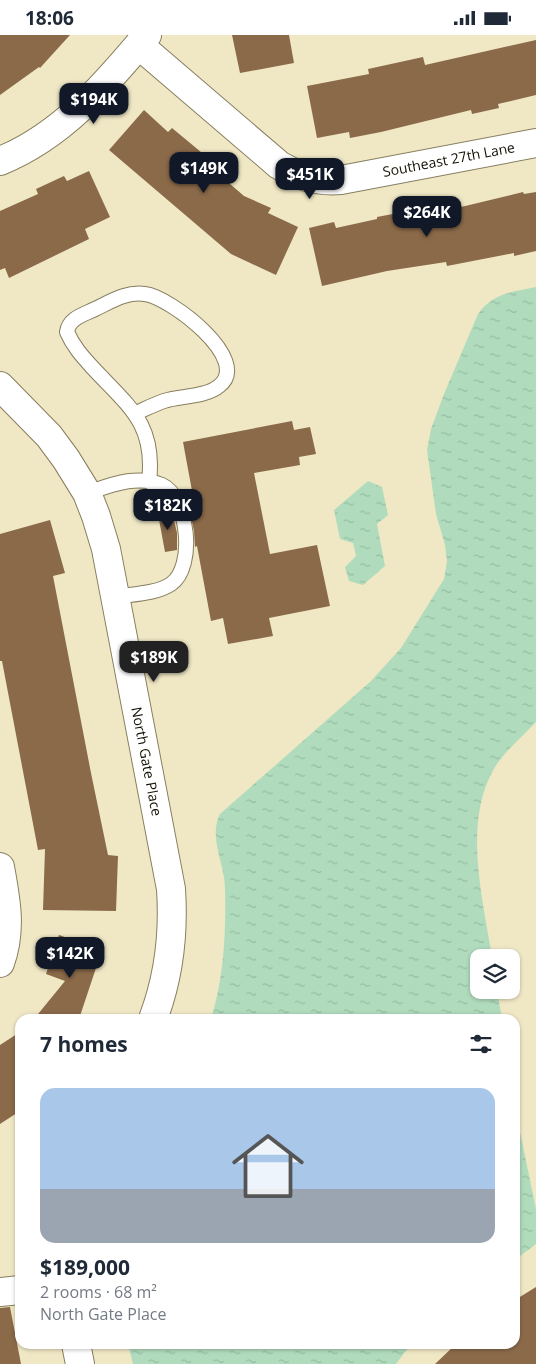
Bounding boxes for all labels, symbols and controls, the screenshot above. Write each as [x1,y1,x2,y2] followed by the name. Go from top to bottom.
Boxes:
[25,5,74,31] text: 18:06
[59,83,129,125] pin: $194K
[70,88,118,110] text: $194K
[381,137,516,181] street label: Southeast 27th Lane
[169,151,239,194] pin: $149K
[180,157,228,179] text: $149K
[275,157,345,200] pin: $451K
[286,163,334,185] text: $451K
[392,195,462,238] pin: $264K
[403,201,451,223] text: $264K
[133,489,203,531] pin: $182K
[144,494,192,516] text: $182K
[119,641,189,683] pin: $189K
[130,646,178,668] text: $189K
[127,705,167,818] street label: North Gate Place
[35,937,105,979] pin: $142K
[46,942,94,964] text: $142K
[470,949,520,999] map controls
[470,949,520,999] button: layers
[40,1030,128,1058] text: 7 homes
[467,1030,495,1058] icon: filters
[223,1121,313,1211] icon: home
[40,1253,130,1281] text: $189,000
[40,1281,157,1303] text: 2 rooms · 68 m²
[40,1303,166,1325] text: North Gate Place

